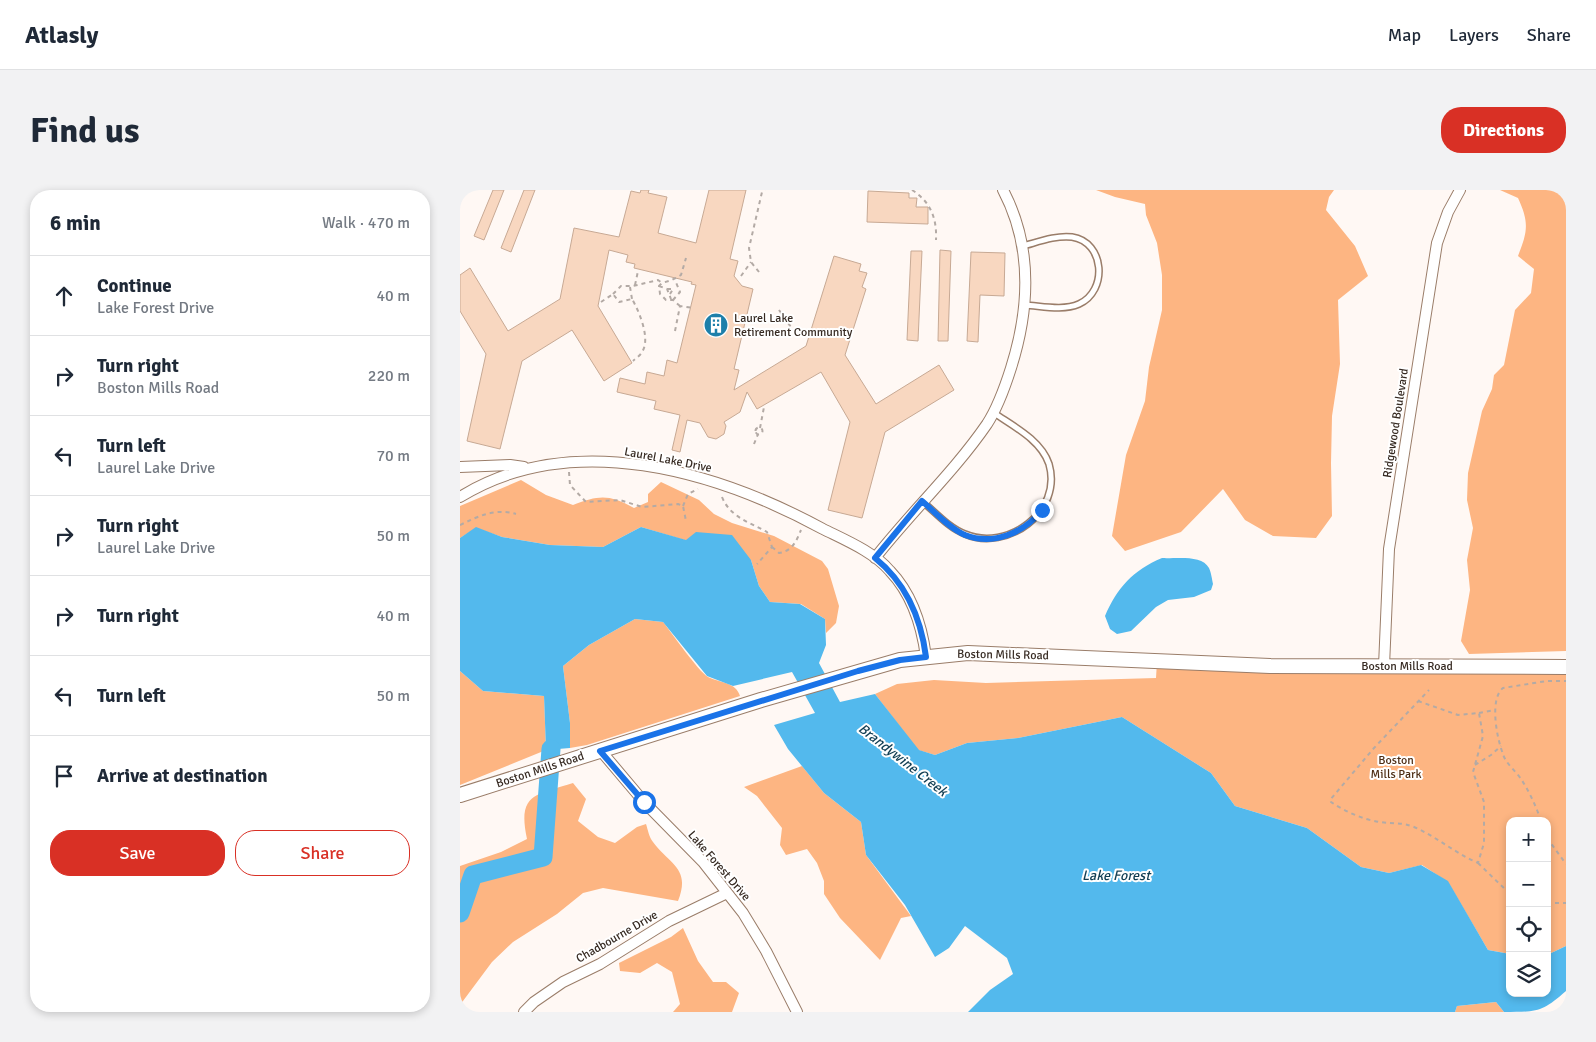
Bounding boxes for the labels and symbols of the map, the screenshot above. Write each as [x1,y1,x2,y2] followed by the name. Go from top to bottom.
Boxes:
[734,311,853,340] place label: Laurel Lake Retirement Community
[703,312,729,338] building icon: Laurel Lake Retirement Community
[1380,367,1412,479] street label: Ridgewood Boulevard
[623,444,713,476] street label: Laurel Lake Drive
[1031,499,1054,522] route end
[957,647,1049,663] street label: Boston Mills Road
[1361,659,1453,674] street label: Boston Mills Road
[855,720,952,801] water label: Brandywine Creek
[494,749,586,791] street label: Boston Mills Road
[1371,753,1421,782] park label: Boston Mills Park
[633,791,656,814] route start
[684,828,754,904] street label: Lake Forest Drive
[1082,867,1152,884] water label: Lake Forest
[574,908,660,966] street label: Chadbourne Drive

